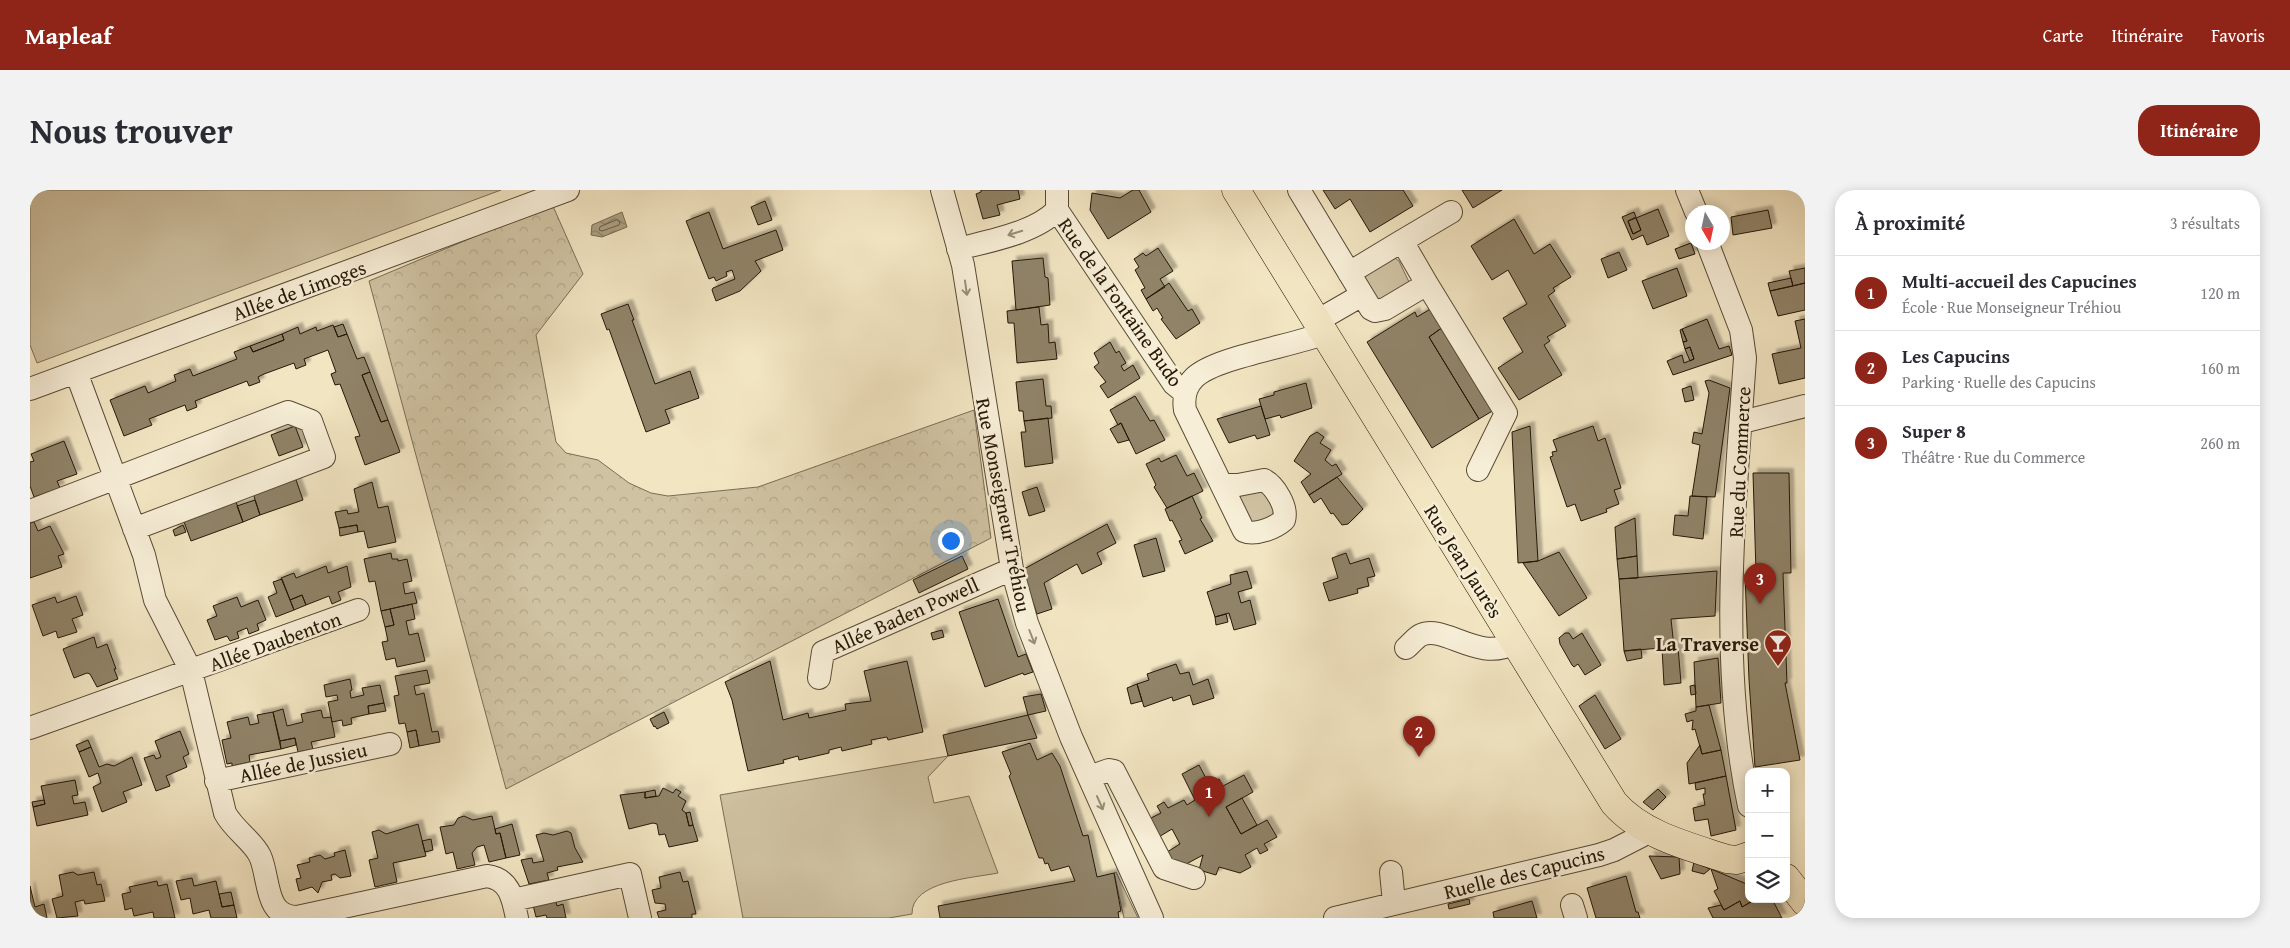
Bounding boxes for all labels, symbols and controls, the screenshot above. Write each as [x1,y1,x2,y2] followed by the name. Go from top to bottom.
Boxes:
[25,18,112,53] text: Mapleaf
[2043,22,2083,49] text: Carte
[2111,22,2183,49] text: Itinéraire
[2211,22,2265,49] text: Favoris
[30,105,233,156] text: Nous trouver
[2138,105,2260,156] button: Itinéraire
[1685,205,1730,250] north arrow
[1855,207,1965,238] text: À proximité
[1052,211,1190,393] street label: Rue de la Fontaine Budo
[2170,211,2240,235] text: 3 résultats
[1007,228,1023,238] one-way arrow
[228,252,370,328] street label: Allée de Limoges
[1902,267,2137,295] text: Multi-accueil des Capucines
[961,280,971,296] one-way arrow
[1867,281,1875,305] text: 1
[2200,281,2240,305] text: 120 m
[1902,295,2121,319] text: École · Rue Monseigneur Tréhiou
[1902,342,2010,370] text: Les Capucins
[1867,356,1875,380] text: 2
[2200,356,2240,380] text: 160 m
[1902,370,2096,394] text: Parking · Ruelle des Capucins
[1721,386,1757,538] street label: Rue du Commerce
[969,395,1039,615] street label: Rue Monseigneur Tréhiou
[1902,417,1966,445] text: Super 8
[1867,431,1875,455] text: 3
[2200,431,2240,455] text: 260 m
[1902,445,2085,469] text: Théâtre · Rue du Commerce
[1418,499,1511,623] street label: Rue Jean Jaurès
[938,528,964,554] your location
[1744,563,1776,604] pin: 3
[827,569,983,660] street label: Allée Baden Powell
[205,604,345,678] street label: Allée Daubenton
[1028,628,1037,644] one-way arrow
[1763,628,1793,667] bar icon: La Traverse
[1656,629,1759,658] place label: La Traverse
[1403,716,1435,757] pin: 2
[236,734,370,790] street label: Allée de Jussieu
[1745,768,1790,903] map controls
[1745,768,1790,813] button: +
[1193,776,1225,817] pin: 1
[1096,795,1106,810] one-way arrow
[1745,813,1790,858] button: −
[1441,838,1607,906] street label: Ruelle des Capucins
[1745,858,1790,903] button: layers

